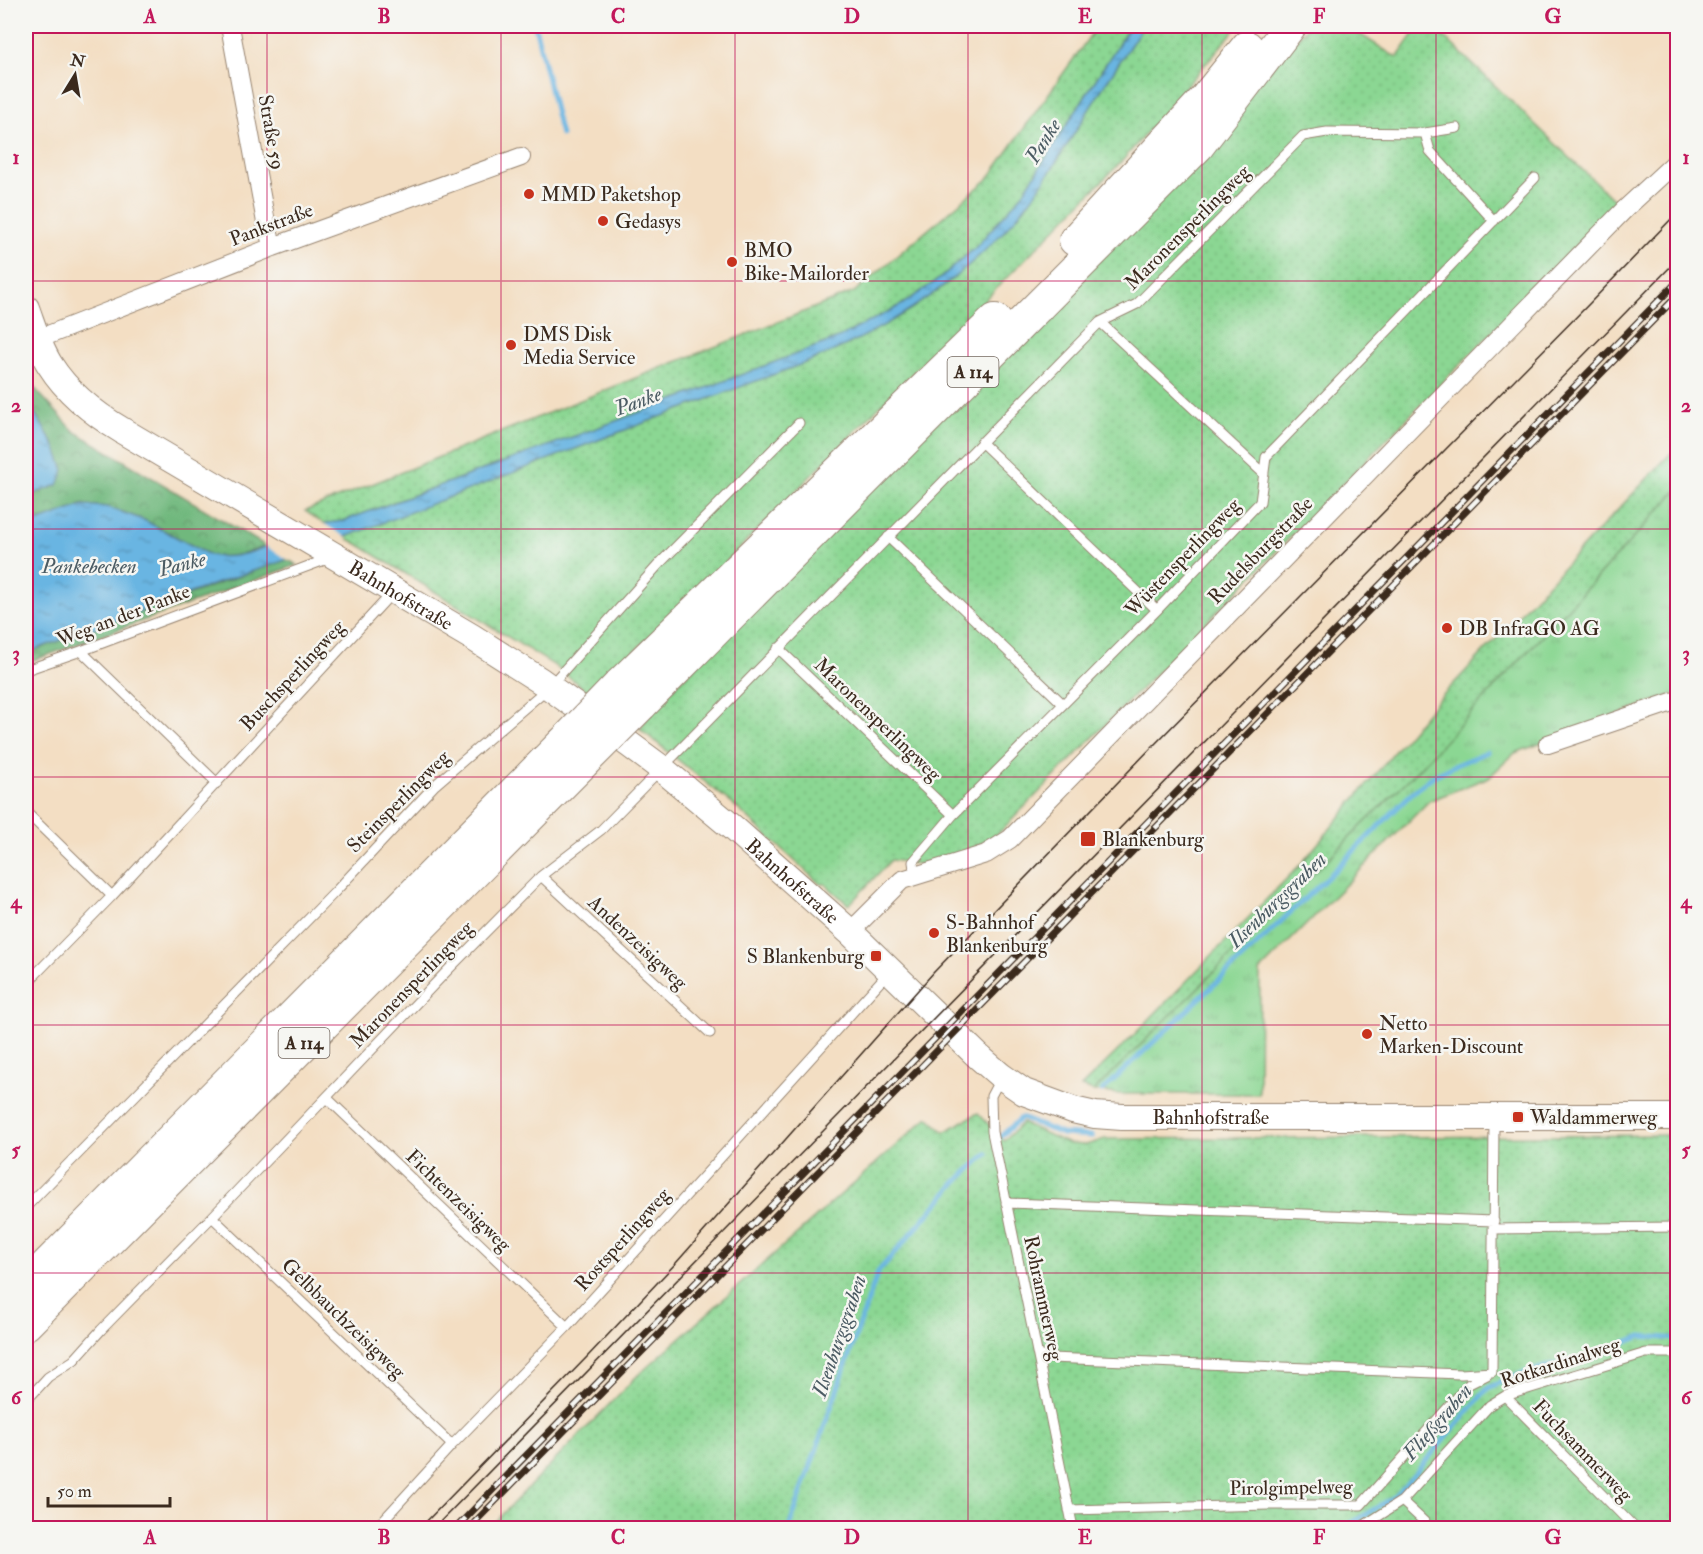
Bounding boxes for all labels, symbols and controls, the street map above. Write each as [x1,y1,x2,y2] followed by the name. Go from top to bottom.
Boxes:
[143,4,157,29] text: A
[377,4,391,29] text: B
[611,4,625,29] text: C
[844,4,860,29] text: D
[1078,4,1093,29] text: E
[1313,4,1326,29] text: F
[1545,4,1562,29] text: G
[45,45,105,105] north arrow
[68,50,87,73] text: N
[253,93,290,172] street label: Straße 59
[1019,113,1068,170] water label: Panke
[12,145,20,170] text: 1
[1682,145,1690,170] text: 1
[1119,159,1257,296] street label: Maronensperlingweg
[541,182,681,208] place label: MMD Paketshop
[522,187,536,201] marker: MMD Paketshop
[226,197,316,252] street label: Pankstraße
[615,209,681,234] place label: Gedasys
[596,214,610,228] marker: Gedasys
[744,238,869,286] place label: BMO Bike-Mailorder
[725,255,739,269] marker: BMO Bike-Mailorder
[523,322,635,370] place label: DMS Disk Media Service
[504,338,518,352] marker: DMS Disk Media Service
[948,357,998,387] road number: A 114
[610,380,666,423] water label: Panke
[11,393,21,418] text: 2
[1681,393,1691,418] text: 2
[1203,491,1318,609] street label: Rudelsburgstraße
[1119,492,1247,623] street label: Wüstensperlingweg
[155,545,210,584] water label: Panke
[40,553,137,580] water label: Pankebecken
[344,555,457,636] street label: Bahnhofstraße
[52,579,193,653] street label: Weg an der Panke
[235,614,352,737] street label: Buschsperlingweg
[1459,616,1600,641] place label: DB InfraGO AG
[1440,621,1454,635] marker: DB InfraGO AG
[12,641,20,666] text: 3
[1682,641,1690,666] text: 3
[808,652,947,788] street label: Maronensperlingweg
[342,744,457,859] street label: Steinsperlingweg
[1102,827,1205,852] place label: Blankenburg
[1079,830,1097,848] marker: Blankenburg
[740,833,844,930] street label: Bahnhofstraße
[1221,846,1333,955] water label: Ilsenburgsgraben
[10,889,23,914] text: 4
[582,889,694,996] street label: Andenzeisigweg
[1680,889,1693,914] text: 4
[946,910,1049,958] place label: S-Bahnhof Blankenburg
[344,915,480,1054] street label: Maronensperlingweg
[927,926,941,940] marker: S-Bahnhof Blankenburg
[747,944,865,969] place label: S Blankenburg
[869,949,883,963] marker: S Blankenburg
[1379,1011,1524,1059] place label: Netto Marken-Discount
[1360,1027,1374,1041] marker: Netto Marken-Discount
[278,1028,330,1058] road number: A 114
[1152,1105,1269,1130] street label: Bahnhofstraße
[1529,1105,1658,1130] place label: Waldammerweg
[1511,1110,1525,1124] marker: Waldammerweg
[12,1137,22,1162] text: 5
[1682,1137,1692,1162] text: 5
[401,1144,517,1258] street label: Fichtenzeisigweg
[569,1182,677,1297] street label: Rostsperlingweg
[1018,1233,1069,1364] street label: Rohrammerweg
[276,1253,412,1385] street label: Gelbbauchzeisigweg
[806,1272,873,1402] water label: Ilsenburgsgraben
[1497,1331,1624,1394] street label: Rotkardinalweg
[1396,1378,1478,1467] water label: Fließgraben
[11,1385,23,1410] text: 6
[1681,1385,1693,1410] text: 6
[1527,1394,1639,1508] street label: Fuchsammerweg
[48,1470,170,1508] scale bar
[1229,1474,1354,1502] street label: Pirolgimpelweg
[57,1480,92,1503] text: 50 m
[143,1525,157,1550] text: A
[377,1525,391,1550] text: B
[611,1525,625,1550] text: C
[844,1525,860,1550] text: D
[1078,1525,1093,1550] text: E
[1313,1525,1326,1550] text: F
[1545,1525,1562,1550] text: G

